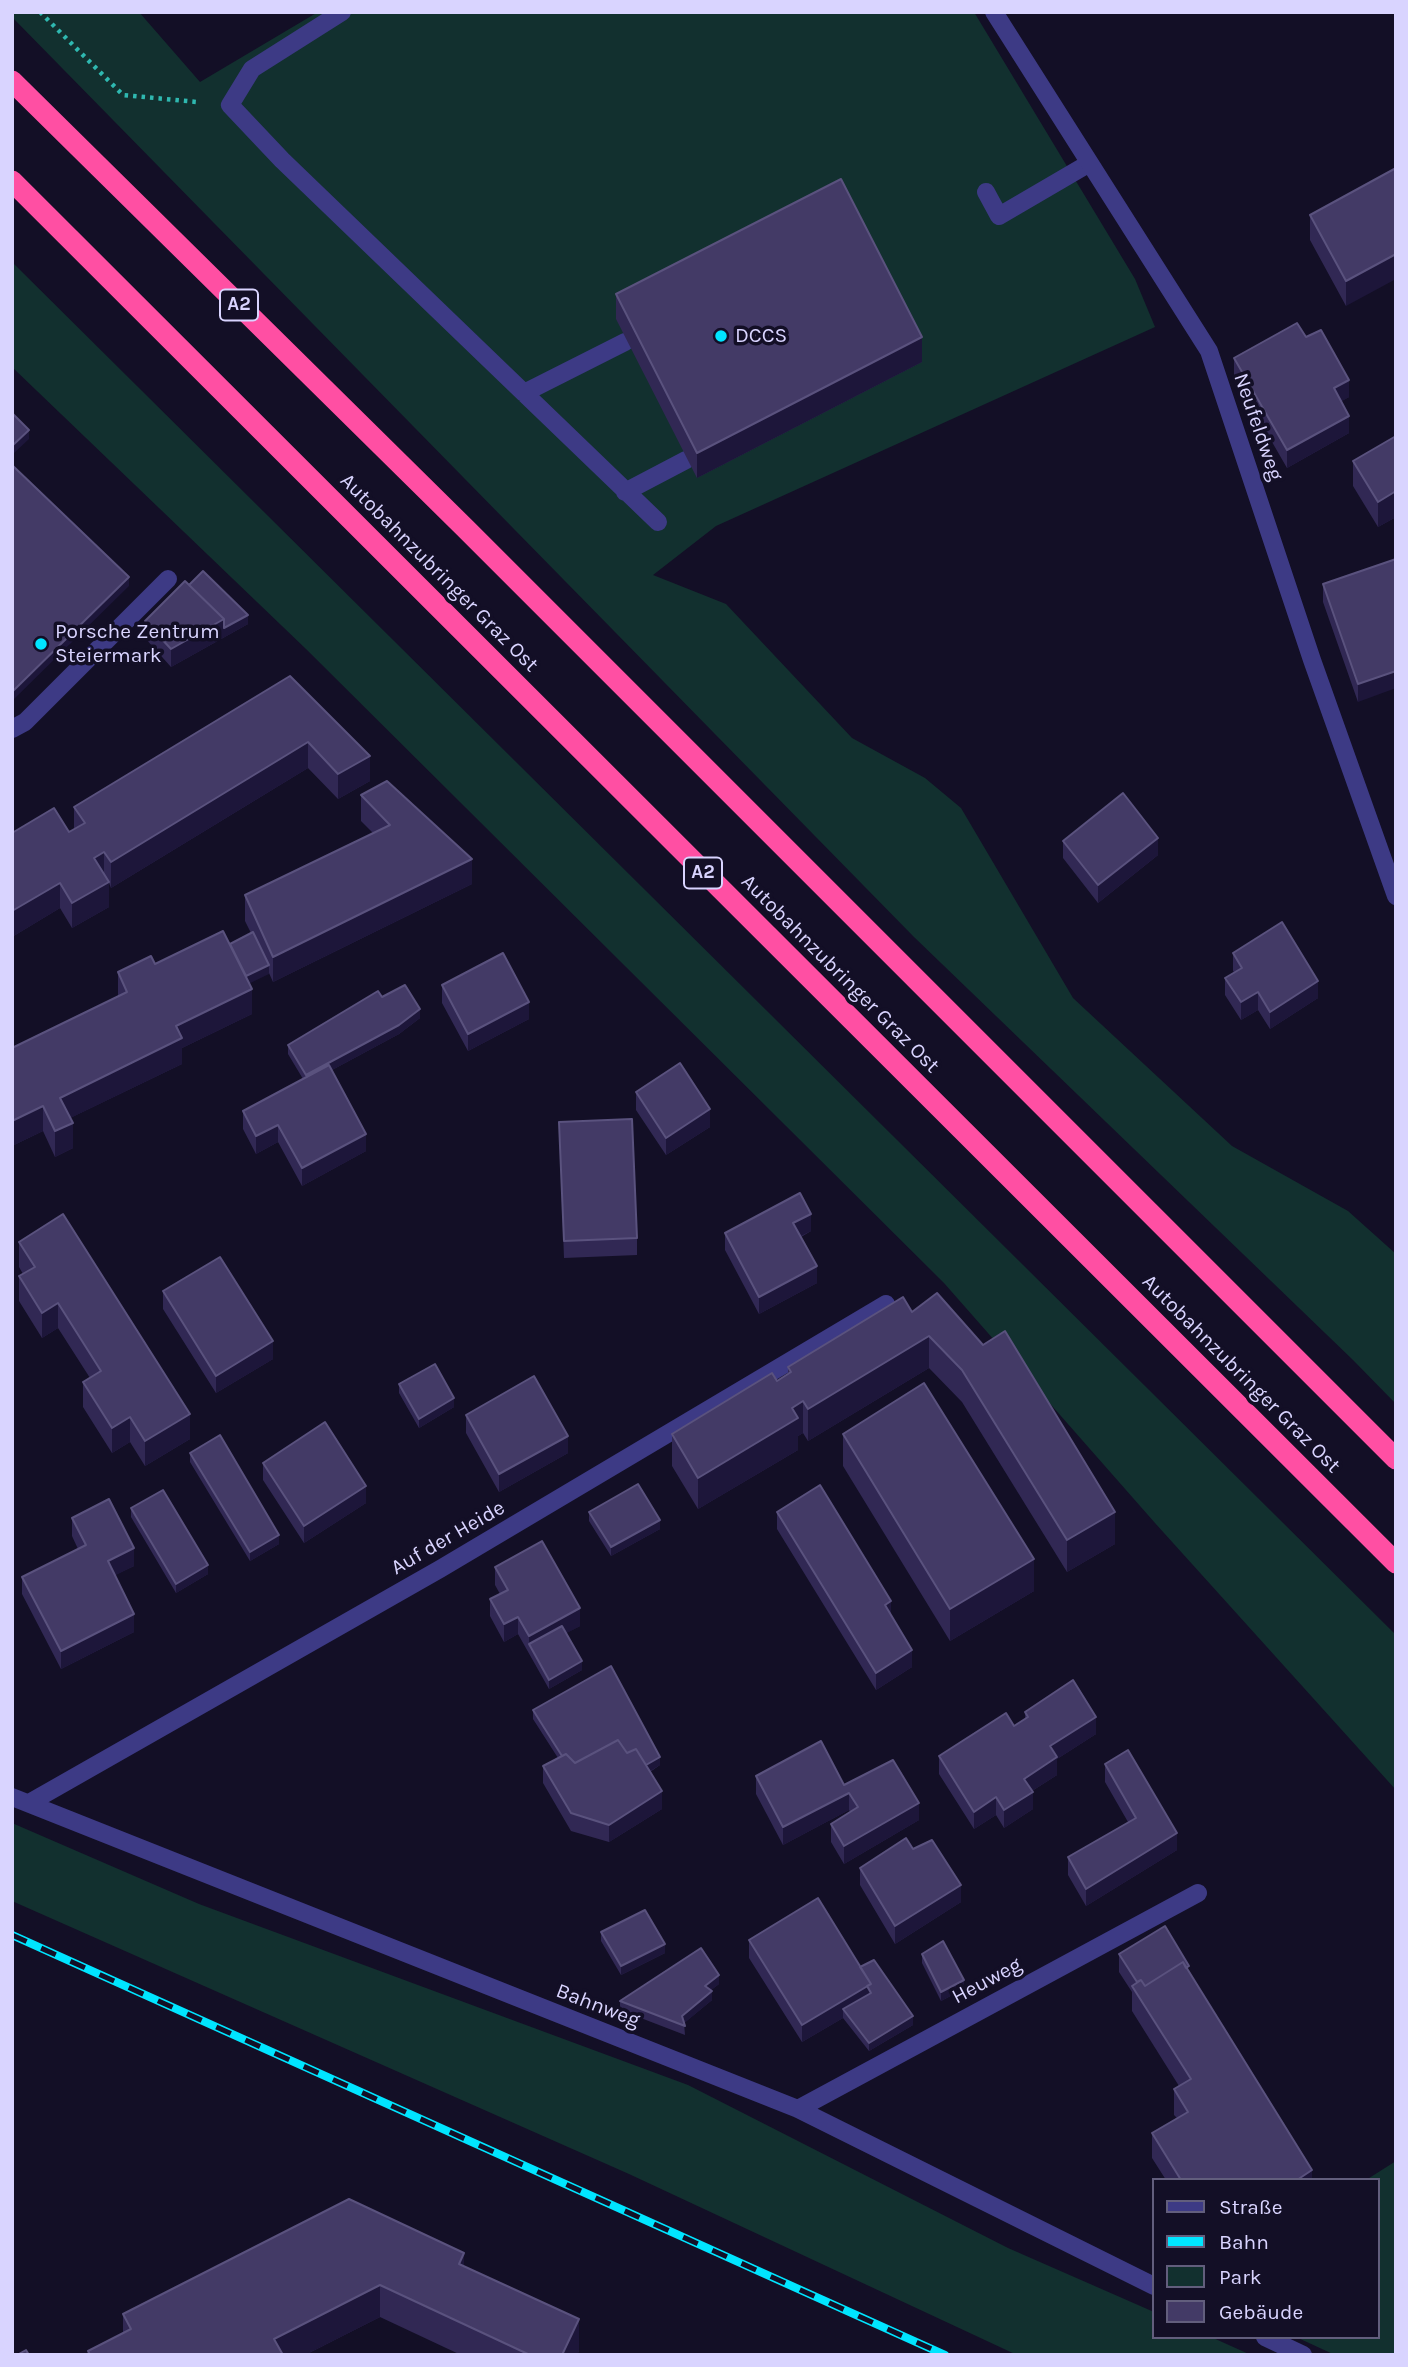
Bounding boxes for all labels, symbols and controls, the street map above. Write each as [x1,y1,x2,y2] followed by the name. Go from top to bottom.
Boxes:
[220,290,258,320] road number: A2
[735,323,787,349] place label: DCCS
[713,328,729,344] marker: DCCS
[1228,370,1288,484] street label: Neufeldweg
[334,468,544,678] street label: Autobahnzubringer Graz Ost
[55,619,220,669] place label: Porsche Zentrum Steiermark
[33,636,49,652] marker: Porsche Zentrum Steiermark
[684,858,722,888] road number: A2
[735,869,945,1079] street label: Autobahnzubringer Graz Ost
[1136,1269,1346,1479] street label: Autobahnzubringer Graz Ost
[387,1495,509,1581] street label: Auf der Heide
[948,1952,1026,2010] street label: Heuweg
[552,1979,644,2033] street label: Bahnweg
[1152,2178,1380,2339] legend
[1219,2195,1282,2219] text: Straße
[1219,2230,1269,2254] text: Bahn
[1219,2265,1262,2289] text: Park
[1219,2300,1303,2324] text: Gebäude

